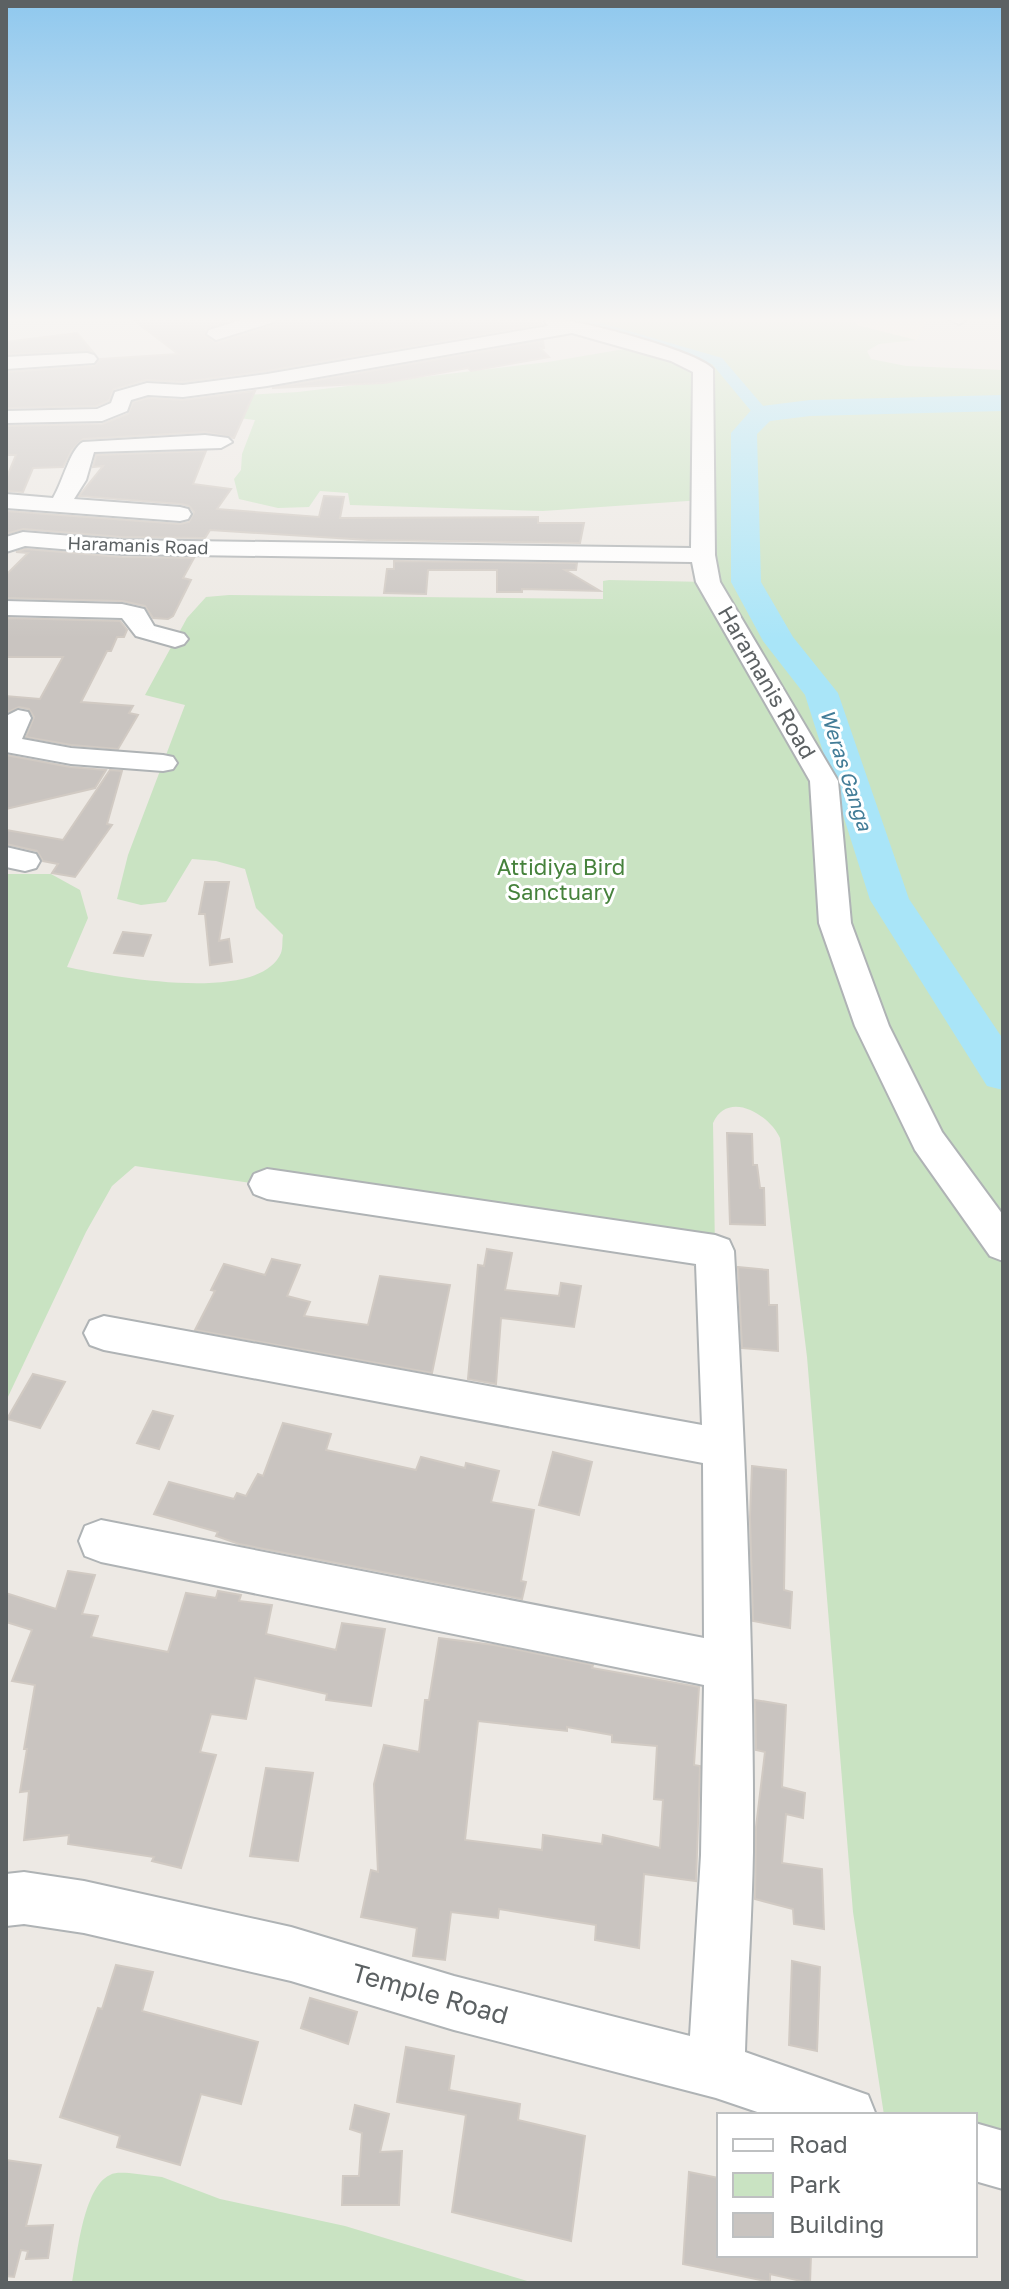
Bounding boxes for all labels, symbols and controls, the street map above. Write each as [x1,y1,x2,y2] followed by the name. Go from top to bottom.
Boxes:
[67,532,209,558] street label: Haramanis Road
[713,600,822,763] street label: Haramanis Road
[815,706,878,834] water label: Weras Ganga
[497,853,625,905] park label: Attidiya Bird Sanctuary
[348,1956,512,2031] street label: Temple Road
[717,2113,977,2257] legend
[789,2129,848,2158] text: Road
[789,2169,841,2198] text: Park
[789,2209,884,2238] text: Building

